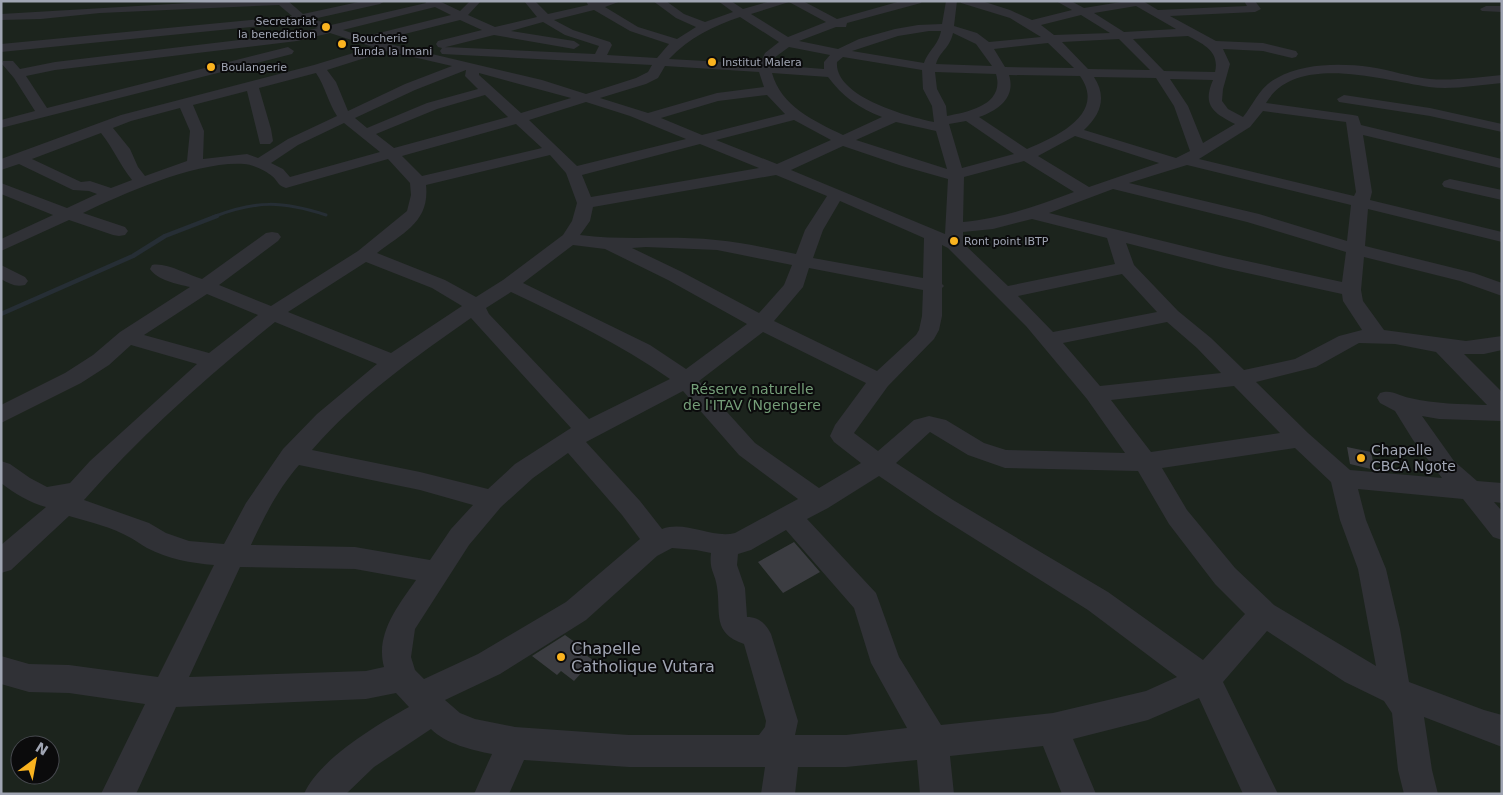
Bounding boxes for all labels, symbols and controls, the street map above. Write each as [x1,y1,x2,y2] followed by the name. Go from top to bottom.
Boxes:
[238,15,317,41] place label: Secretariat la benediction
[320,21,332,33] marker: Secretariat la benediction
[351,32,432,58] place label: Boucherie Tunda la Imani
[336,38,348,50] marker: Boucherie Tunda la Imani
[706,56,718,68] marker: Institut Malera
[722,56,802,69] place label: Institut Malera
[205,61,217,73] marker: Boulangerie
[221,61,287,74] place label: Boulangerie
[948,235,960,247] marker: Ront point IBTP
[964,235,1049,248] place label: Ront point IBTP
[683,381,821,413] park label: Réserve naturelle de l'ITAV (Ngengere
[1371,442,1456,474] place label: Chapelle CBCA Ngote
[1355,452,1367,464] marker: Chapelle CBCA Ngote
[571,639,715,676] place label: Chapelle Catholique Vutara
[555,651,567,663] marker: Chapelle Catholique Vutara
[10,735,60,785] north arrow
[33,739,51,759] text: N

